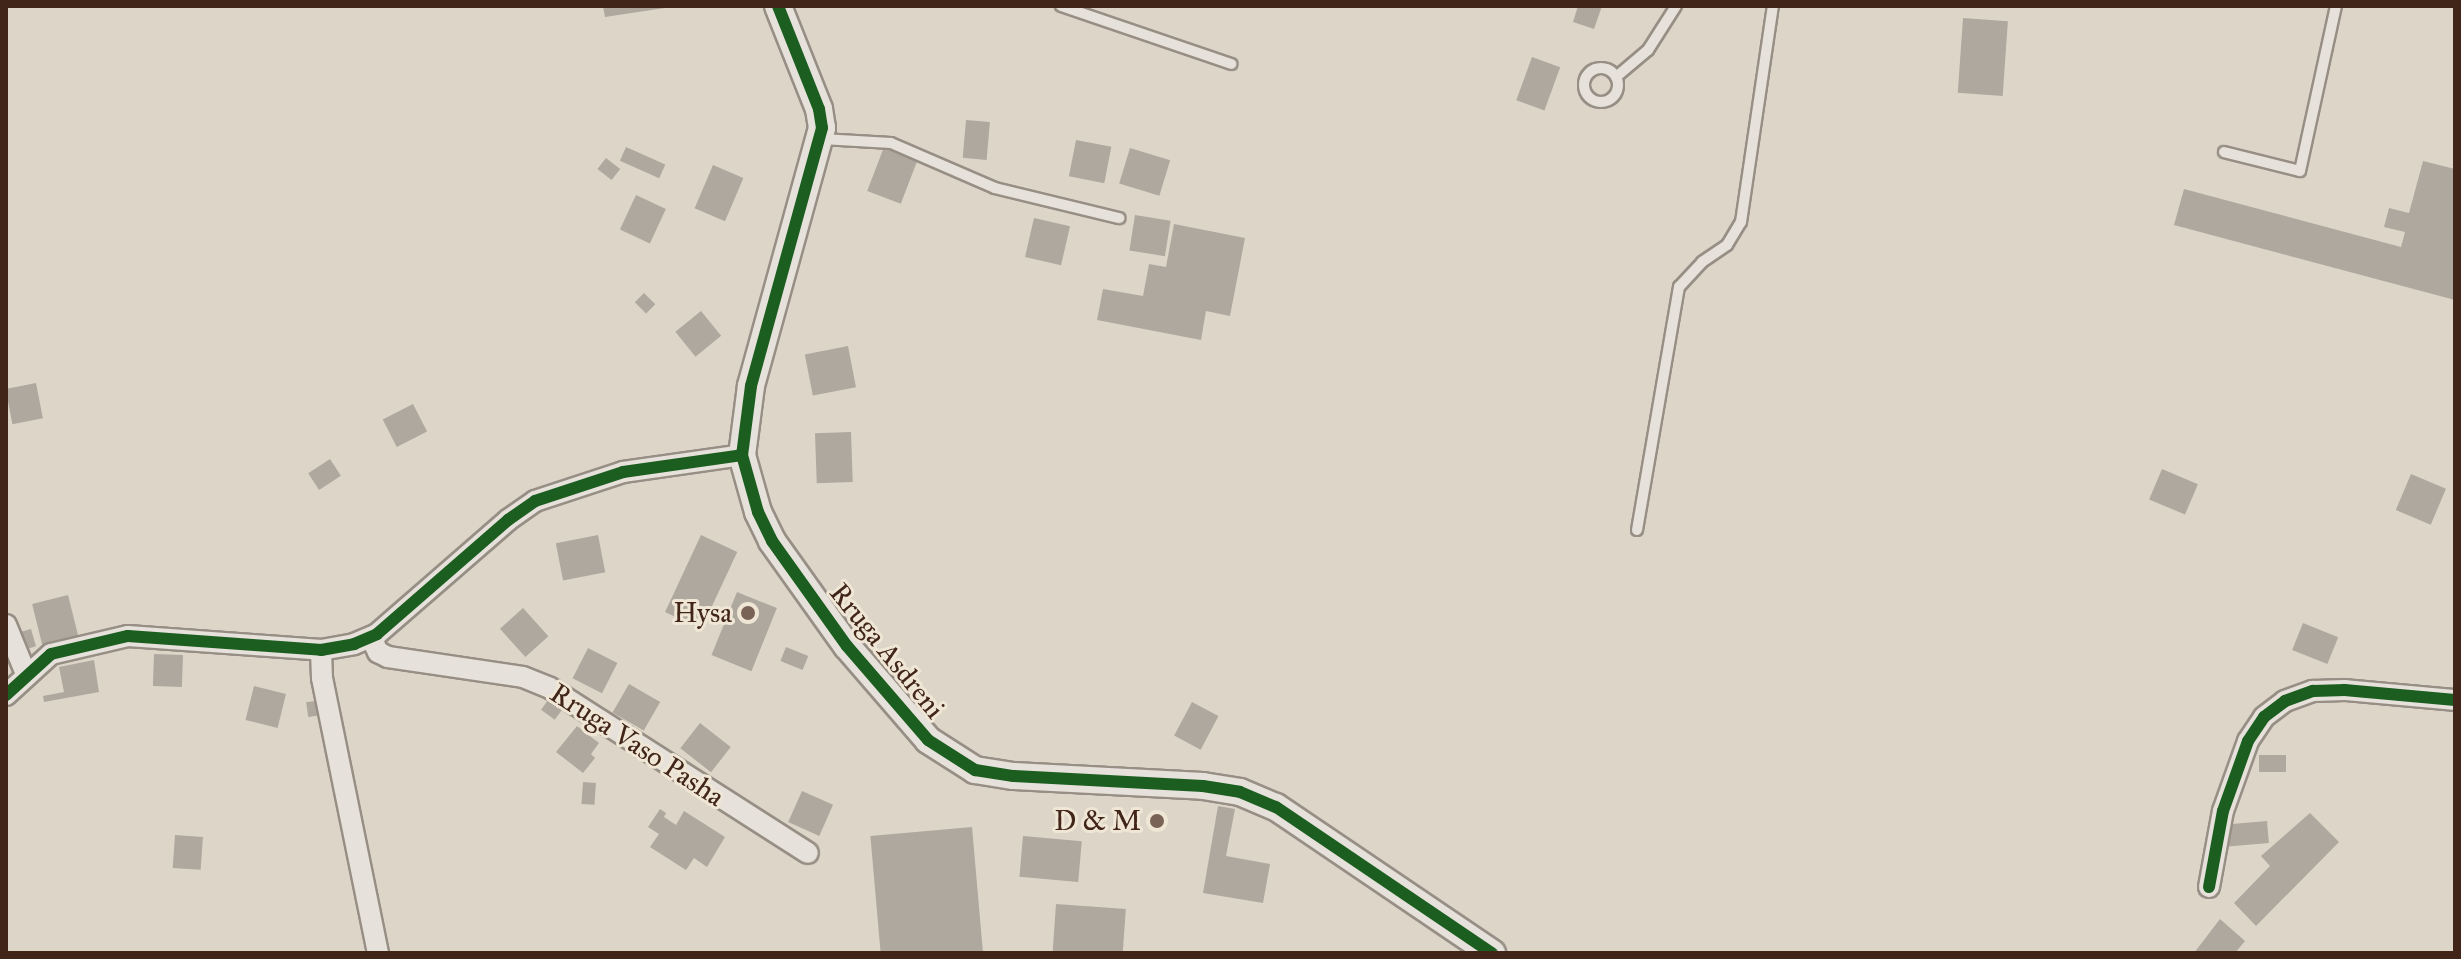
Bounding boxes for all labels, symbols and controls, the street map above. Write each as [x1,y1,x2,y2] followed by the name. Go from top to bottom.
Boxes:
[822,577,952,725] street label: Rruga Asdreni
[673,596,732,630] place label: Hysa
[739,604,757,622] marker: Hysa
[544,676,730,814] street label: Rruga Vaso Pasha
[1054,804,1141,838] place label: D & M
[1148,812,1166,830] marker: D & M

